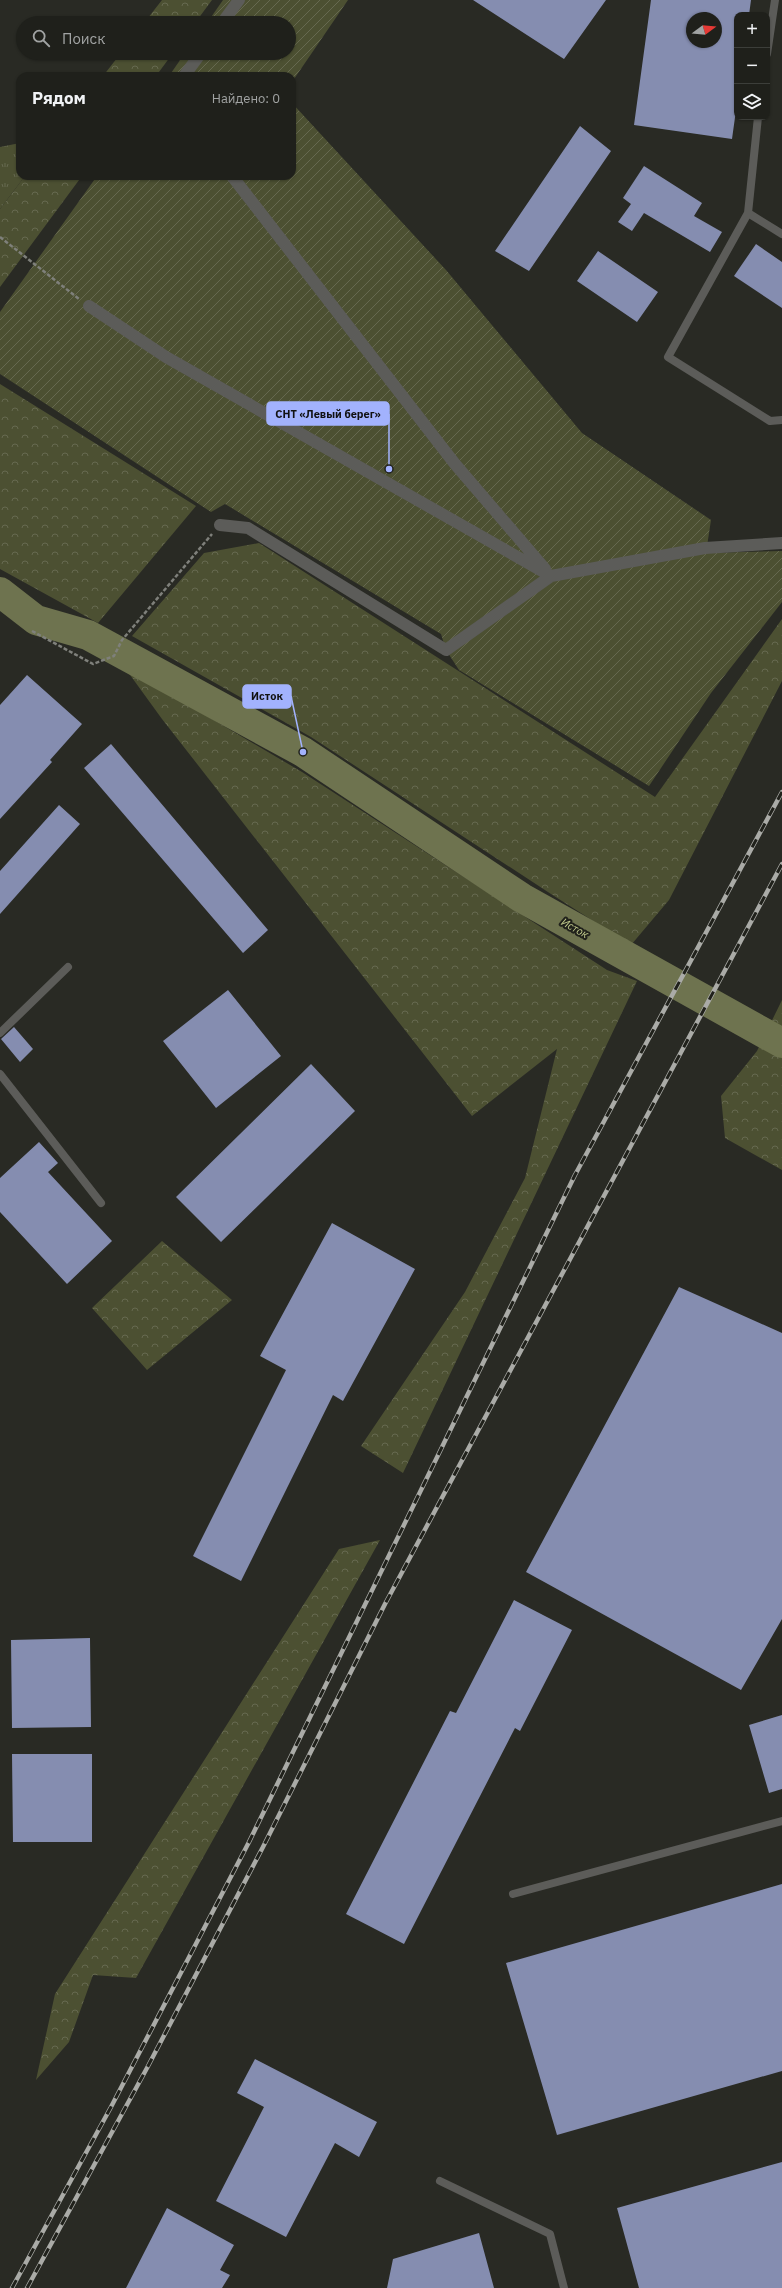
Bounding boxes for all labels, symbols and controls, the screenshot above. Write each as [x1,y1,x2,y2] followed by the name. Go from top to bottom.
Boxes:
[686,12,722,48] north arrow
[734,12,770,120] map controls
[734,12,770,48] button: +
[16,16,296,60] search box
[30,27,52,49] icon: search
[62,29,105,48] text: Поиск
[734,48,770,84] button: −
[734,84,770,120] button: layers
[32,87,86,109] text: Рядом
[212,90,280,107] text: Найдено: 0
[267,402,389,425] callout: СНТ «Левый берег»
[275,407,381,421] text: СНТ «Левый берег»
[243,685,291,708] callout: Исток
[251,689,283,703] text: Исток
[559,915,591,941] water label: Исток

